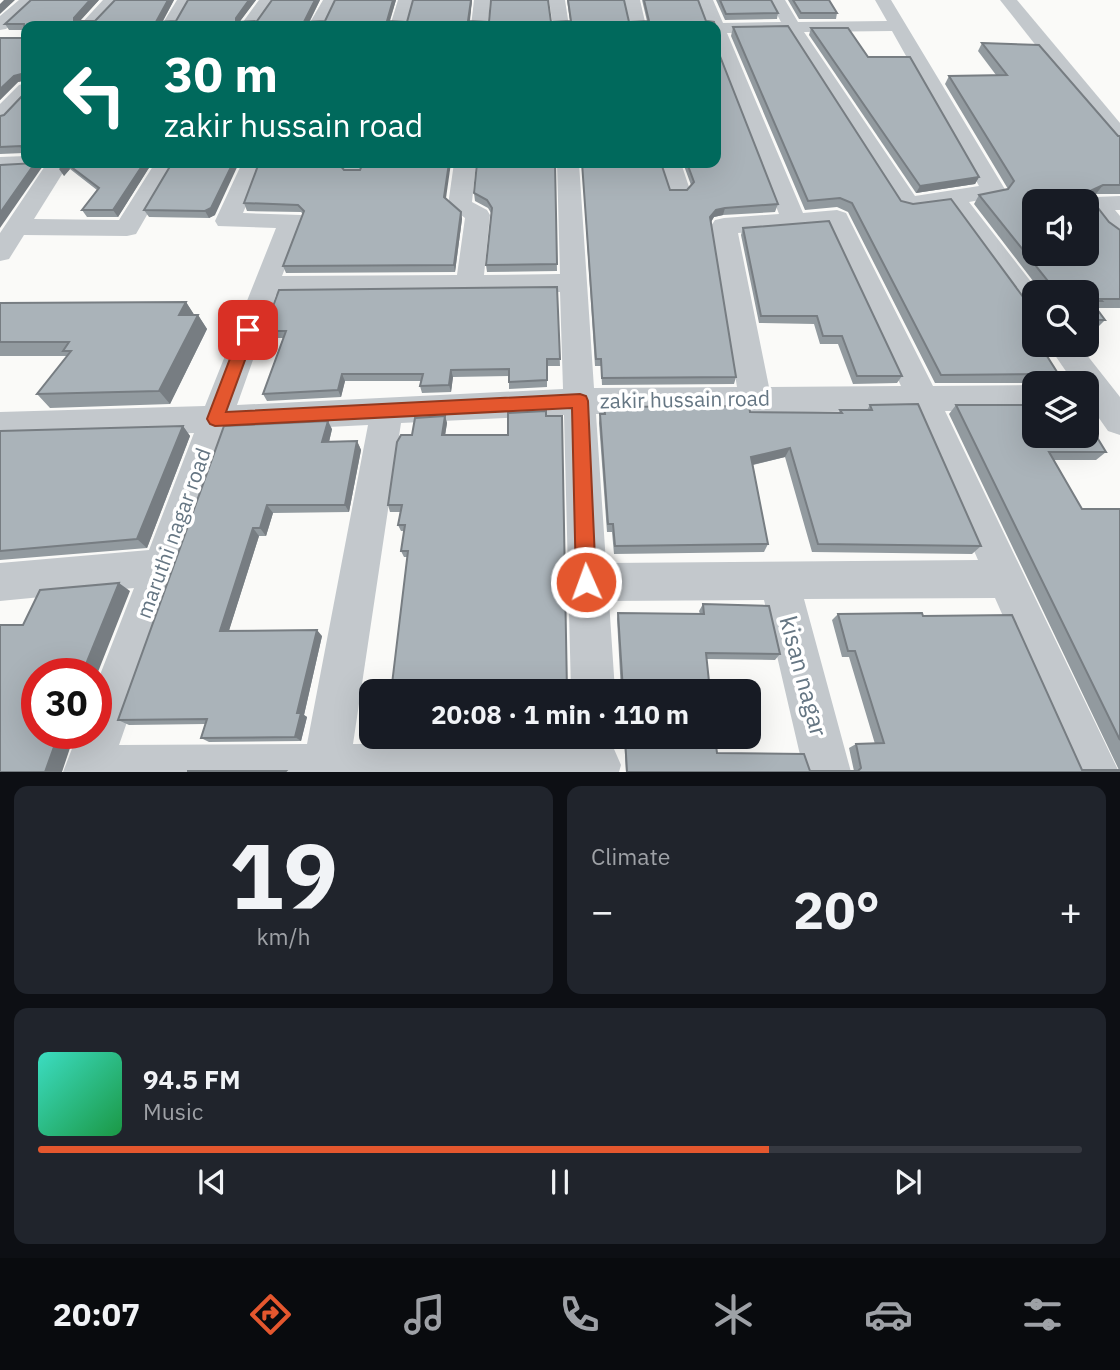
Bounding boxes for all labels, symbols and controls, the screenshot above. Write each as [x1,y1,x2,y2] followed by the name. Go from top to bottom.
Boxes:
[164,42,278,105] text: 30 m
[49,49,140,140] icon: left
[164,104,423,146] text: zakir hussain road
[1022,189,1099,448] map controls
[1022,189,1099,266] button: sound
[1022,280,1099,357] button: search
[218,300,278,360] pin
[229,311,267,349] icon: arrive
[1022,371,1099,448] button: layers
[600,384,770,414] street label: zakir hussain road
[129,444,217,622] street label: maruthi nagar road
[549,545,623,619] position arrow
[773,612,835,740] street label: kisan nagar
[21,658,112,749] speed limit sign: 30
[431,697,689,731] text: 20:08 · 1 min · 110 m
[229,816,338,934] text: 19
[591,841,670,871] text: Climate
[793,876,880,943] text: 20°
[591,886,614,935] text: −
[1059,886,1082,935] text: +
[256,921,311,951] text: km/h
[143,1062,241,1096] text: 94.5 FM
[143,1096,203,1126] text: Music
[193,1163,231,1201] icon: previous
[541,1163,579,1201] icon: pause
[889,1163,927,1201] icon: next
[246,1290,295,1339] icon: directions
[400,1290,449,1339] icon: music
[555,1290,604,1339] icon: phone
[709,1290,758,1339] icon: climate
[864,1290,913,1339] icon: car
[1018,1290,1067,1339] icon: filters
[53,1293,140,1335] text: 20:07

